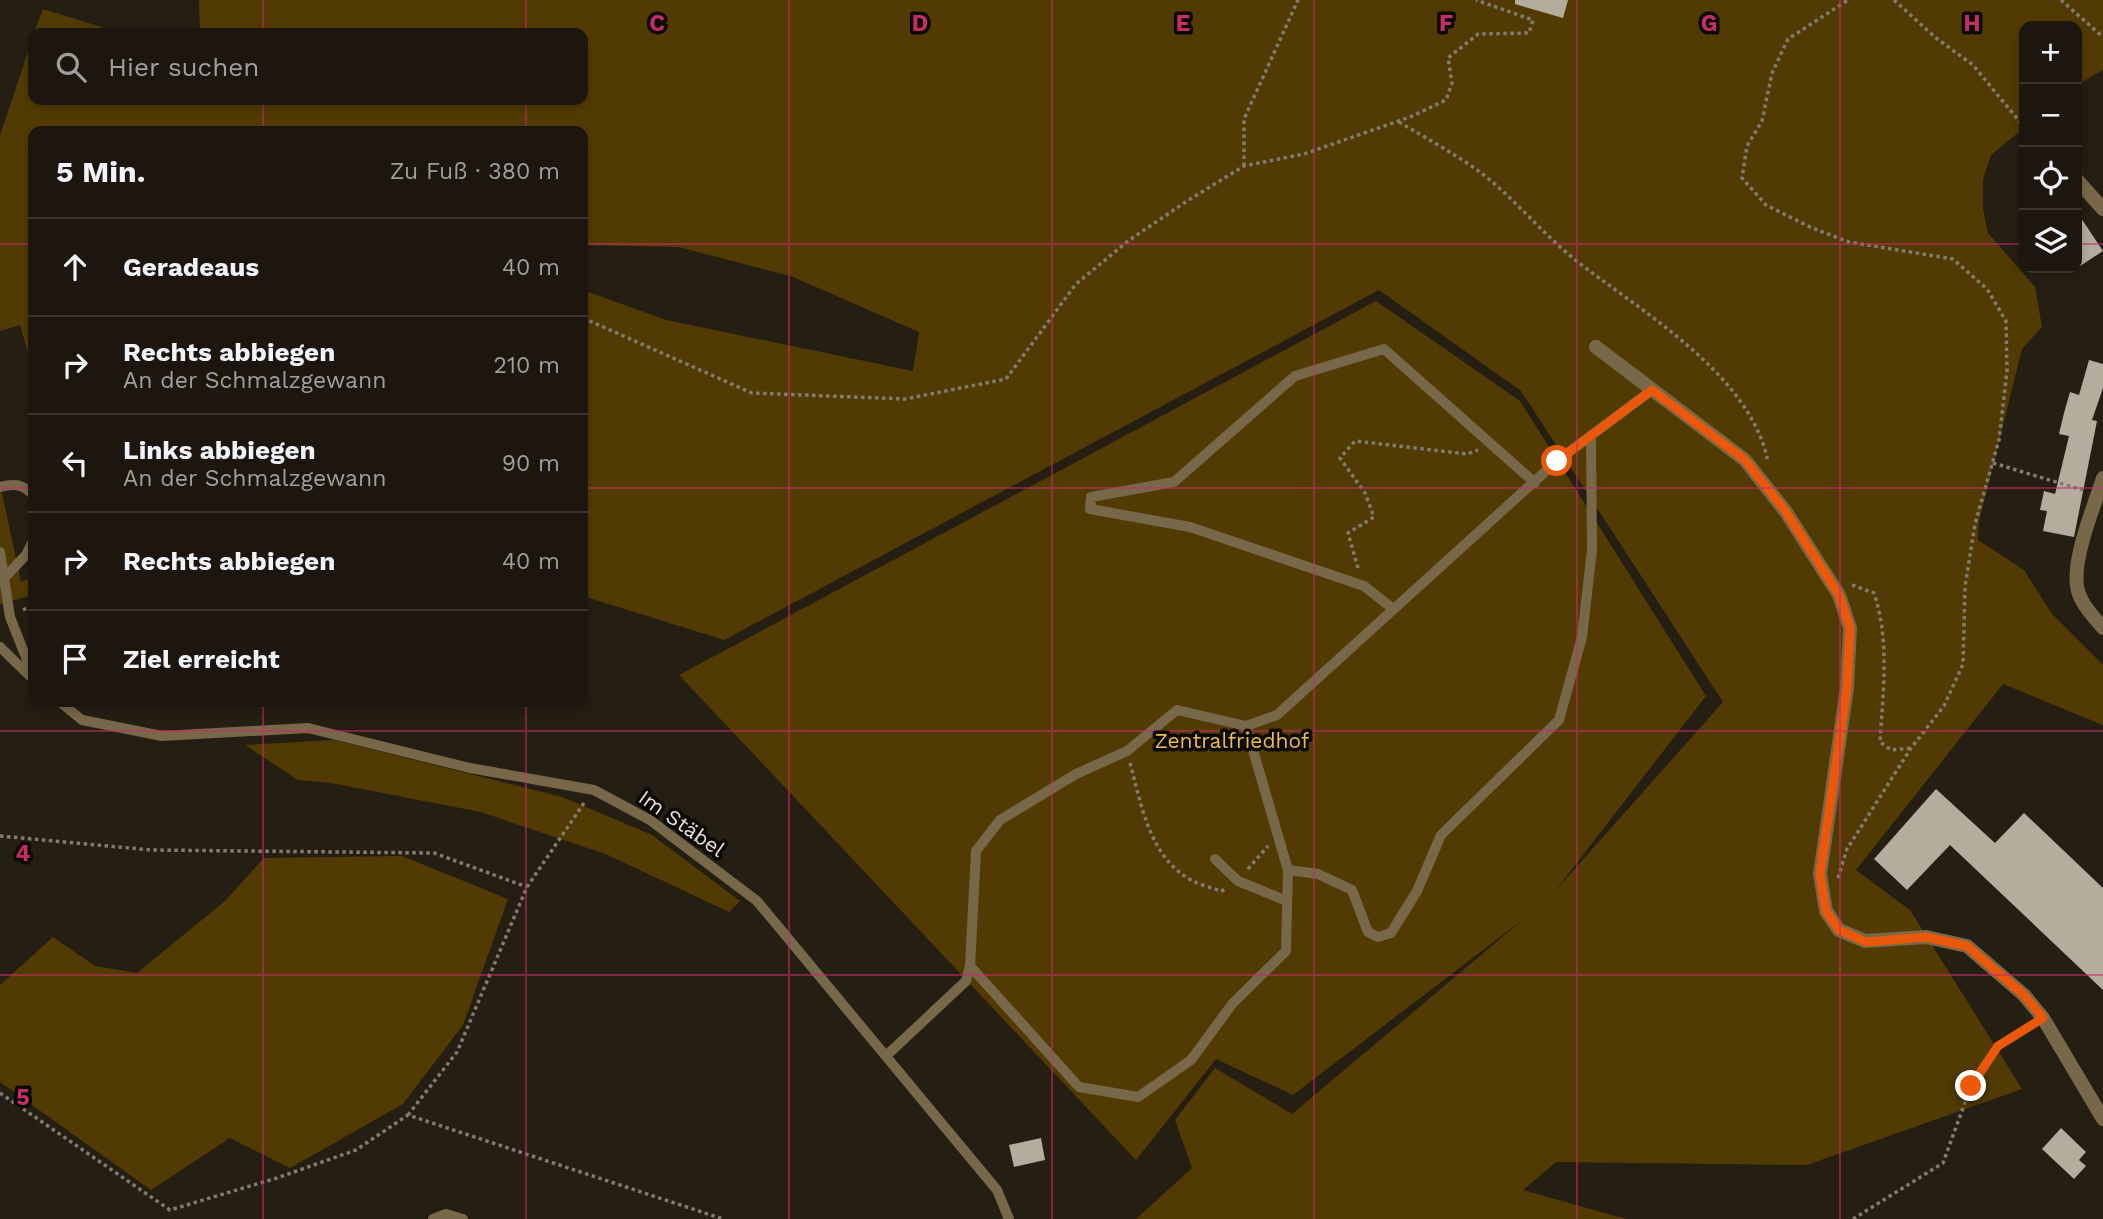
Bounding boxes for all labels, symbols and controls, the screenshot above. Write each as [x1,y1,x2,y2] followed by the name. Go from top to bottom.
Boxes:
[649,10,665,37] text: C
[912,10,928,37] text: D
[1176,10,1190,37] text: E
[1439,10,1453,37] text: F
[1701,10,1717,37] text: G
[1963,10,1981,37] text: H
[2019,21,2082,273] map controls
[2019,21,2082,84] button: +
[28,28,588,105] search box
[52,48,90,86] icon: search
[108,52,259,82] text: Hier suchen
[2019,84,2082,147] button: −
[2019,147,2082,210] button: locate
[56,154,145,189] text: 5 Min.
[390,158,560,185] text: Zu Fuß · 380 m
[2019,210,2082,273] button: layers
[56,248,94,286] icon: ahead
[123,252,259,282] text: Geradeaus
[502,254,560,281] text: 40 m
[123,337,335,367] text: Rechts abbiegen
[56,346,94,384] icon: right
[494,352,560,379] text: 210 m
[123,367,386,394] text: An der Schmalzgewann
[123,435,316,465] text: Links abbiegen
[56,444,94,482] icon: left
[1541,445,1572,476] route start
[502,450,560,477] text: 90 m
[123,465,386,492] text: An der Schmalzgewann
[56,542,94,580] icon: right
[123,546,335,576] text: Rechts abbiegen
[502,548,560,575] text: 40 m
[56,640,94,678] icon: arrive
[123,644,280,674] text: Ziel erreicht
[1155,728,1309,753] park label: Zentralfriedhof
[634,784,730,862] street label: Im Stäbel
[16,840,31,867] text: 4
[1955,1070,1986,1101] route end
[16,1084,30,1111] text: 5

